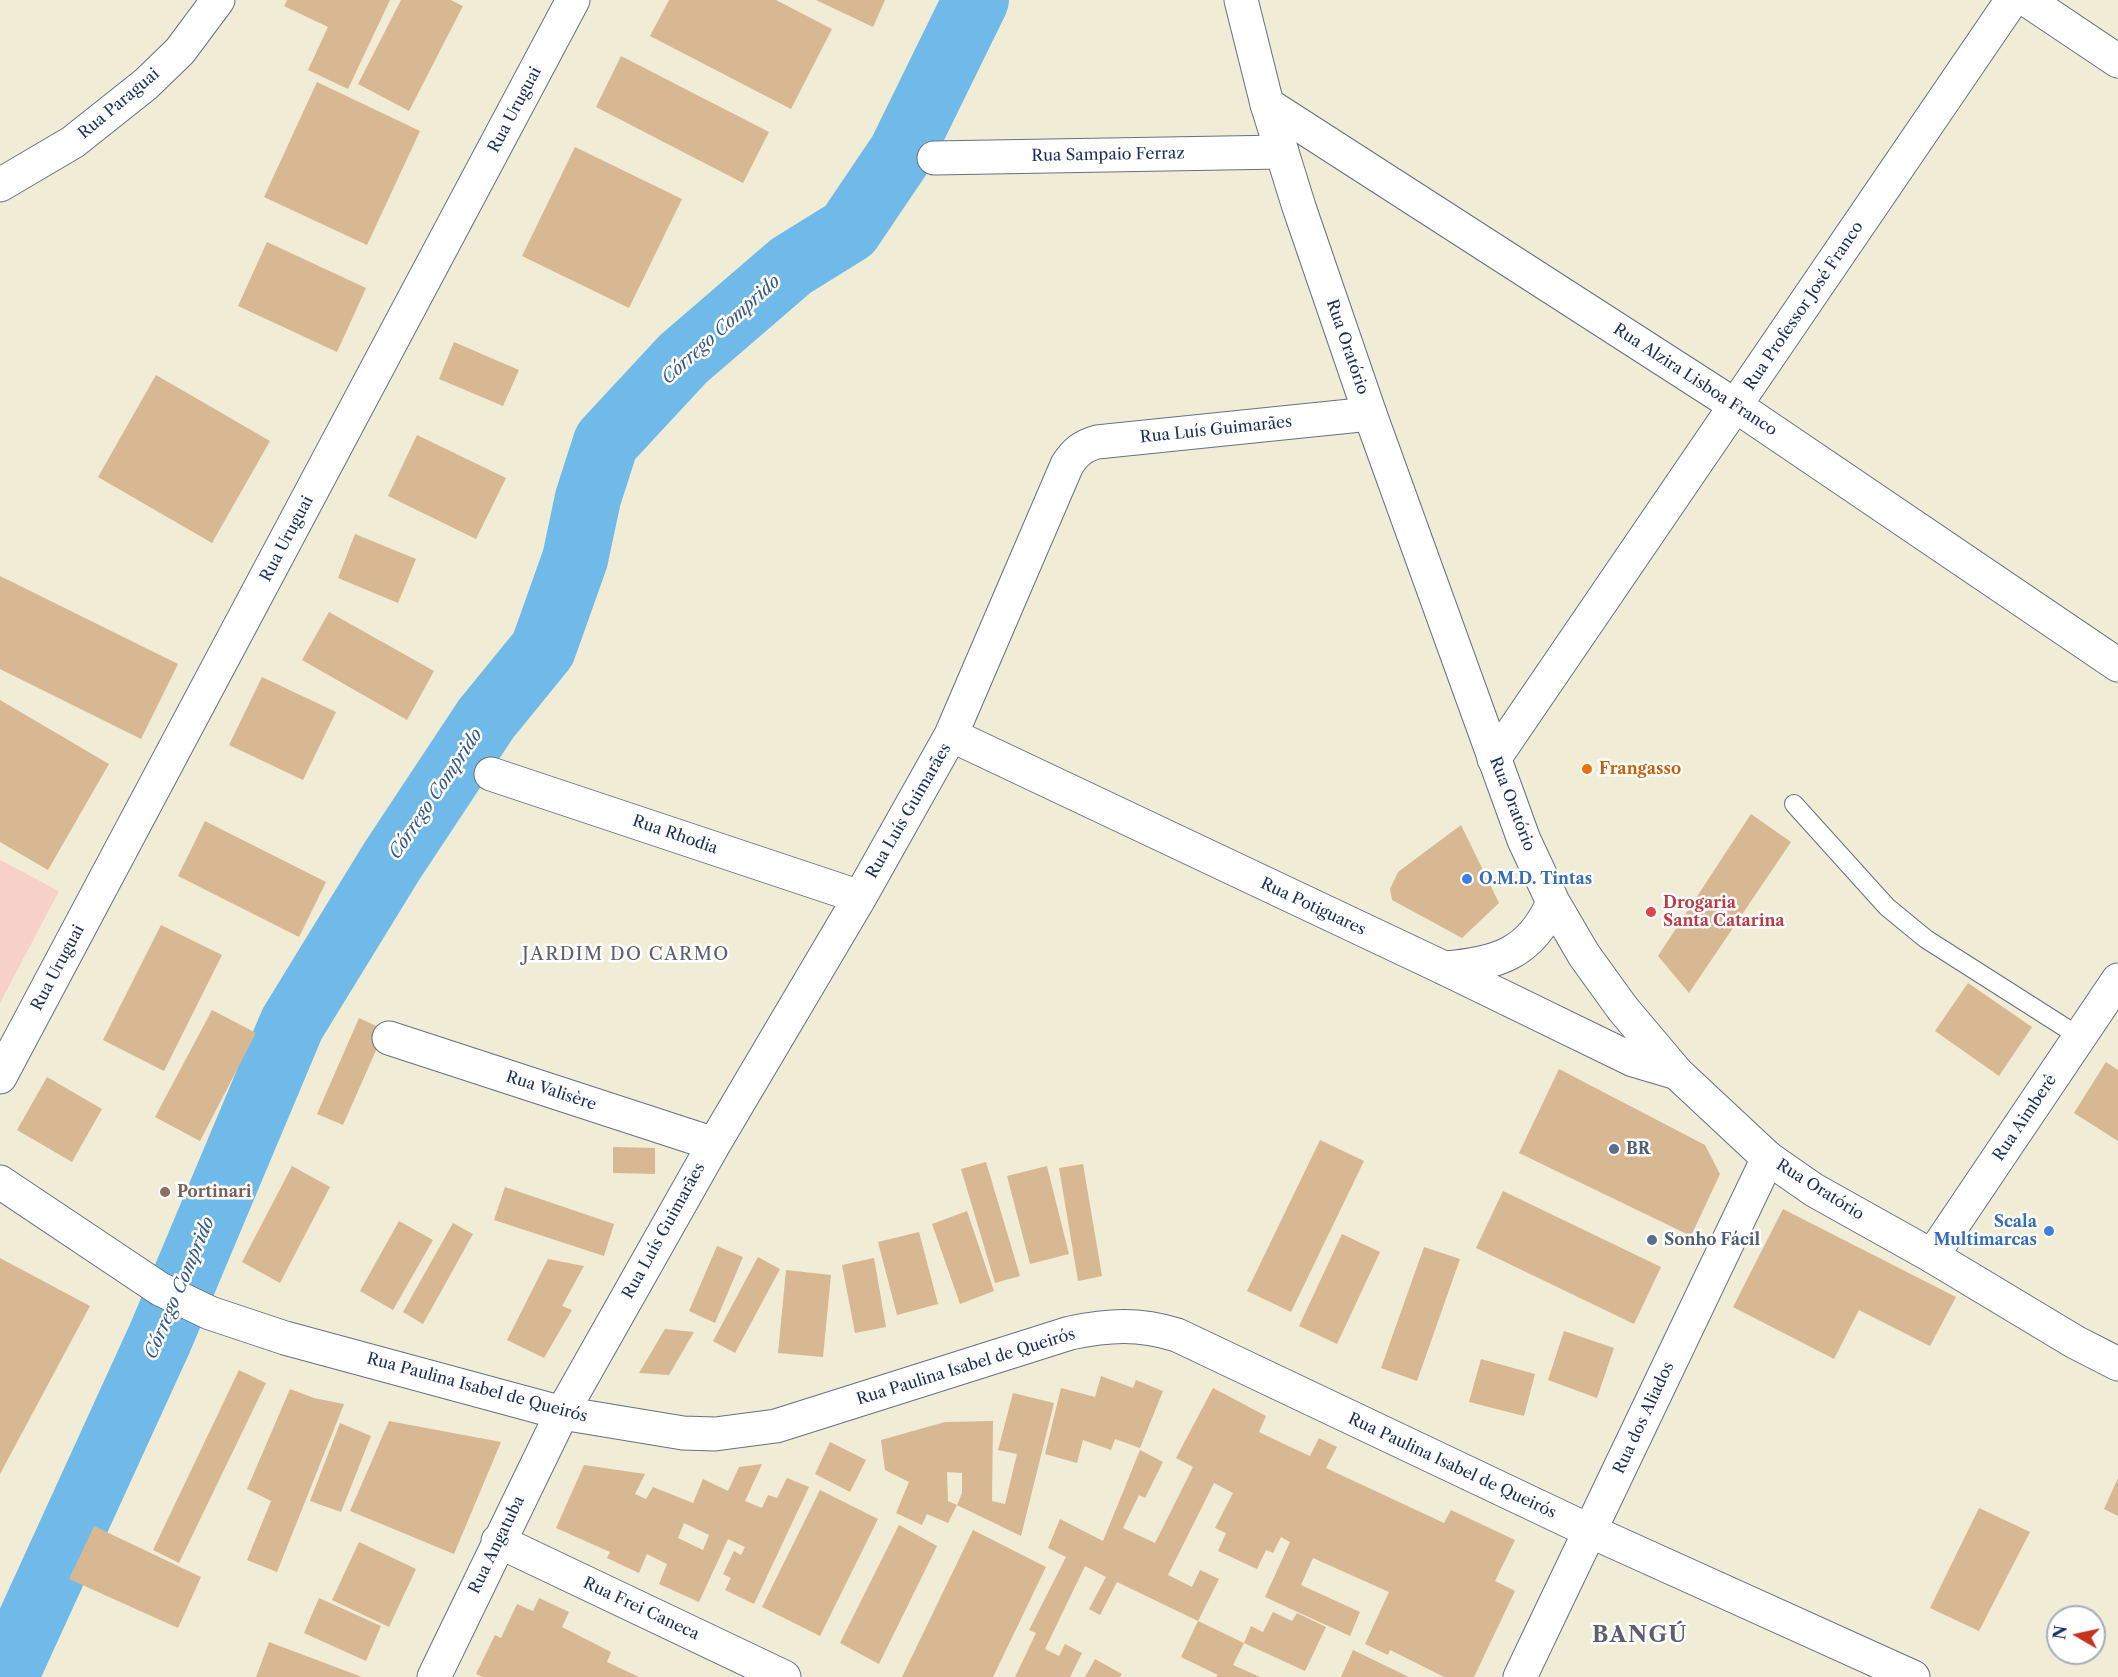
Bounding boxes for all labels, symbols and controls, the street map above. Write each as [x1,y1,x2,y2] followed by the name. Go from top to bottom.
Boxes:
[484,64,546,156] street label: Rua Uruguai
[75,65,163,143] street label: Rua Paraguai
[1031,144,1185,166] street label: Rua Sampaio Ferraz
[1740,218,1868,394] street label: Rua Professor José Franco
[657,271,785,389] water label: Córrego Comprido
[1322,297,1372,397] street label: Rua Oratório
[1609,320,1781,440] street label: Rua Alzira Lisboa Franco
[1139,412,1293,448] street label: Rua Luís Guimarães
[256,493,318,585] street label: Rua Uruguai
[384,725,488,863] water label: Córrego Comprido
[863,740,955,882] street label: Rua Luís Guimarães
[1485,754,1539,854] street label: Rua Oratório
[1599,759,1681,779] place label: Frangasso
[1580,762,1594,776] marker: Frangasso
[630,811,720,859] street label: Rua Rhodia
[1479,869,1592,889] place label: O.M.D. Tintas
[1460,872,1474,886] marker: O.M.D. Tintas
[1257,874,1369,940] street label: Rua Potiguares
[1663,893,1785,931] place label: Drogaria Santa Catarina
[1644,905,1658,919] marker: Drogaria Santa Catarina
[27,922,89,1014] street label: Rua Uruguai
[522,944,730,966] district label: JARDIM DO CARMO
[503,1067,599,1115] street label: Rua Valisère
[1989,1071,2061,1165] street label: Rua Aimberê
[1626,1139,1650,1159] place label: BR
[1607,1142,1621,1156] marker: BR
[1773,1155,1867,1225] street label: Rua Oratório
[619,1160,709,1302] street label: Rua Luís Guimarães
[177,1182,251,1202] place label: Portinari
[158,1185,172,1199] marker: Portinari
[1934,1212,2037,1250] place label: Scala Multimarcas
[140,1214,220,1362] water label: Córrego Comprido
[2042,1224,2056,1238] marker: Scala Multimarcas
[1664,1230,1760,1250] place label: Sonho Fácil
[1645,1233,1659,1247] marker: Sonho Fácil
[854,1325,1078,1409] street label: Rua Paulina Isabel de Queirós
[365,1349,589,1427] street label: Rua Paulina Isabel de Queirós
[1610,1359,1678,1477] street label: Rua dos Aliados
[1345,1409,1559,1523] street label: Rua Paulina Isabel de Queirós
[465,1493,529,1597] street label: Rua Angatuba
[580,1574,702,1644] street label: Rua Frei Caneca
[2046,1605,2106,1665] north arrow
[1592,1623,1688,1649] district label: BANGÚ
[2049,1624,2071,1641] text: N

